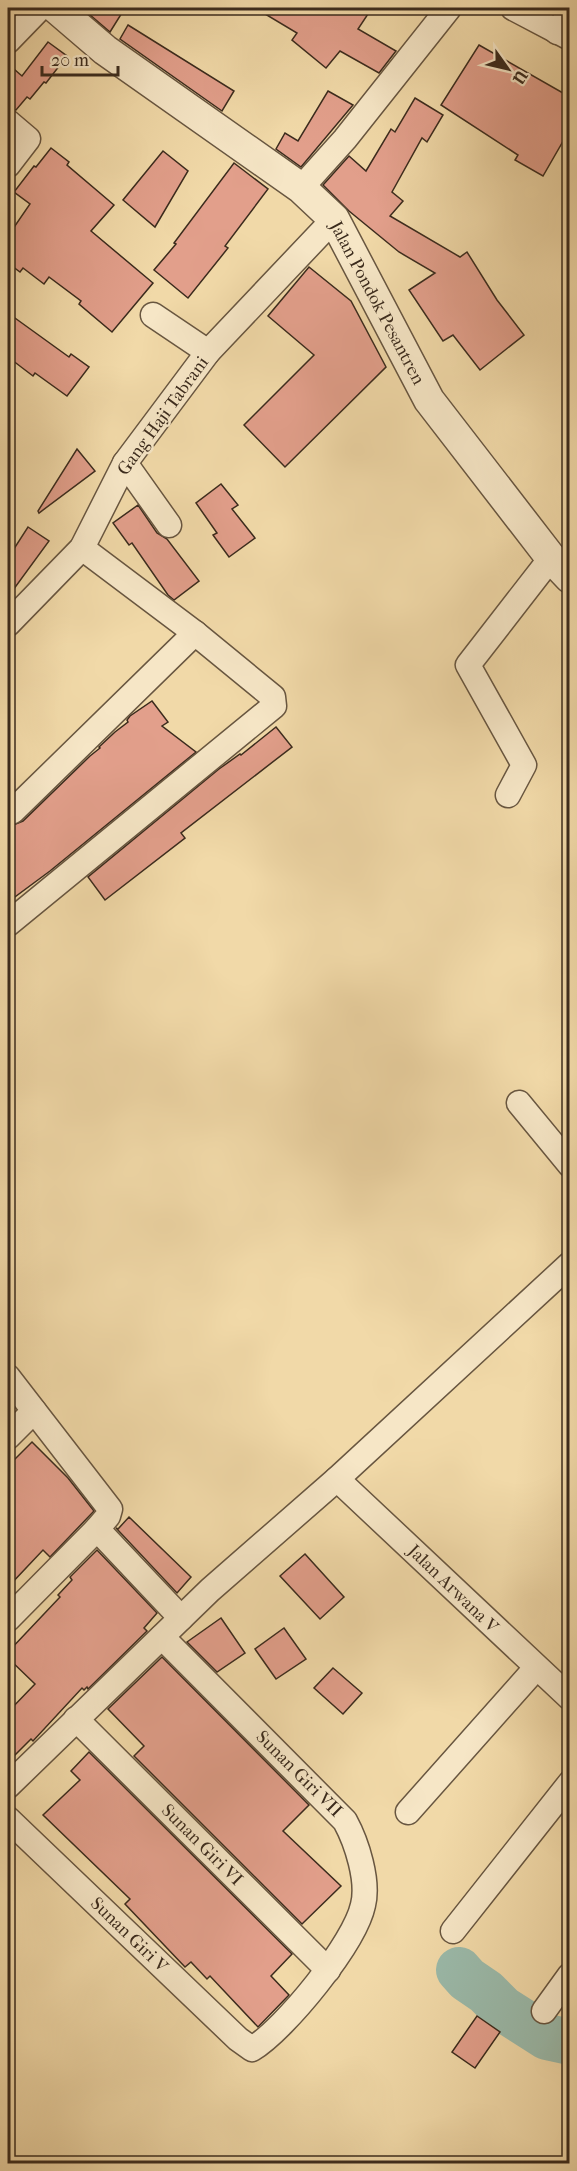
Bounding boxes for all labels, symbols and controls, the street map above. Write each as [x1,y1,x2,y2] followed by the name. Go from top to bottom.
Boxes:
[42,39,118,77] scale bar
[478,39,538,99] north arrow
[51,50,89,71] text: 20 m
[508,66,532,88] text: U
[324,216,429,389] street label: Jalan Pondok Pesantren
[113,352,213,479] street label: Gang Haji Tabrani
[402,1539,504,1638] street label: Jalan Arwana V
[252,1727,346,1821] street label: Sunan Giri VII
[157,1800,247,1890] street label: Sunan Giri VI
[86,1893,173,1978] street label: Sunan Giri V

